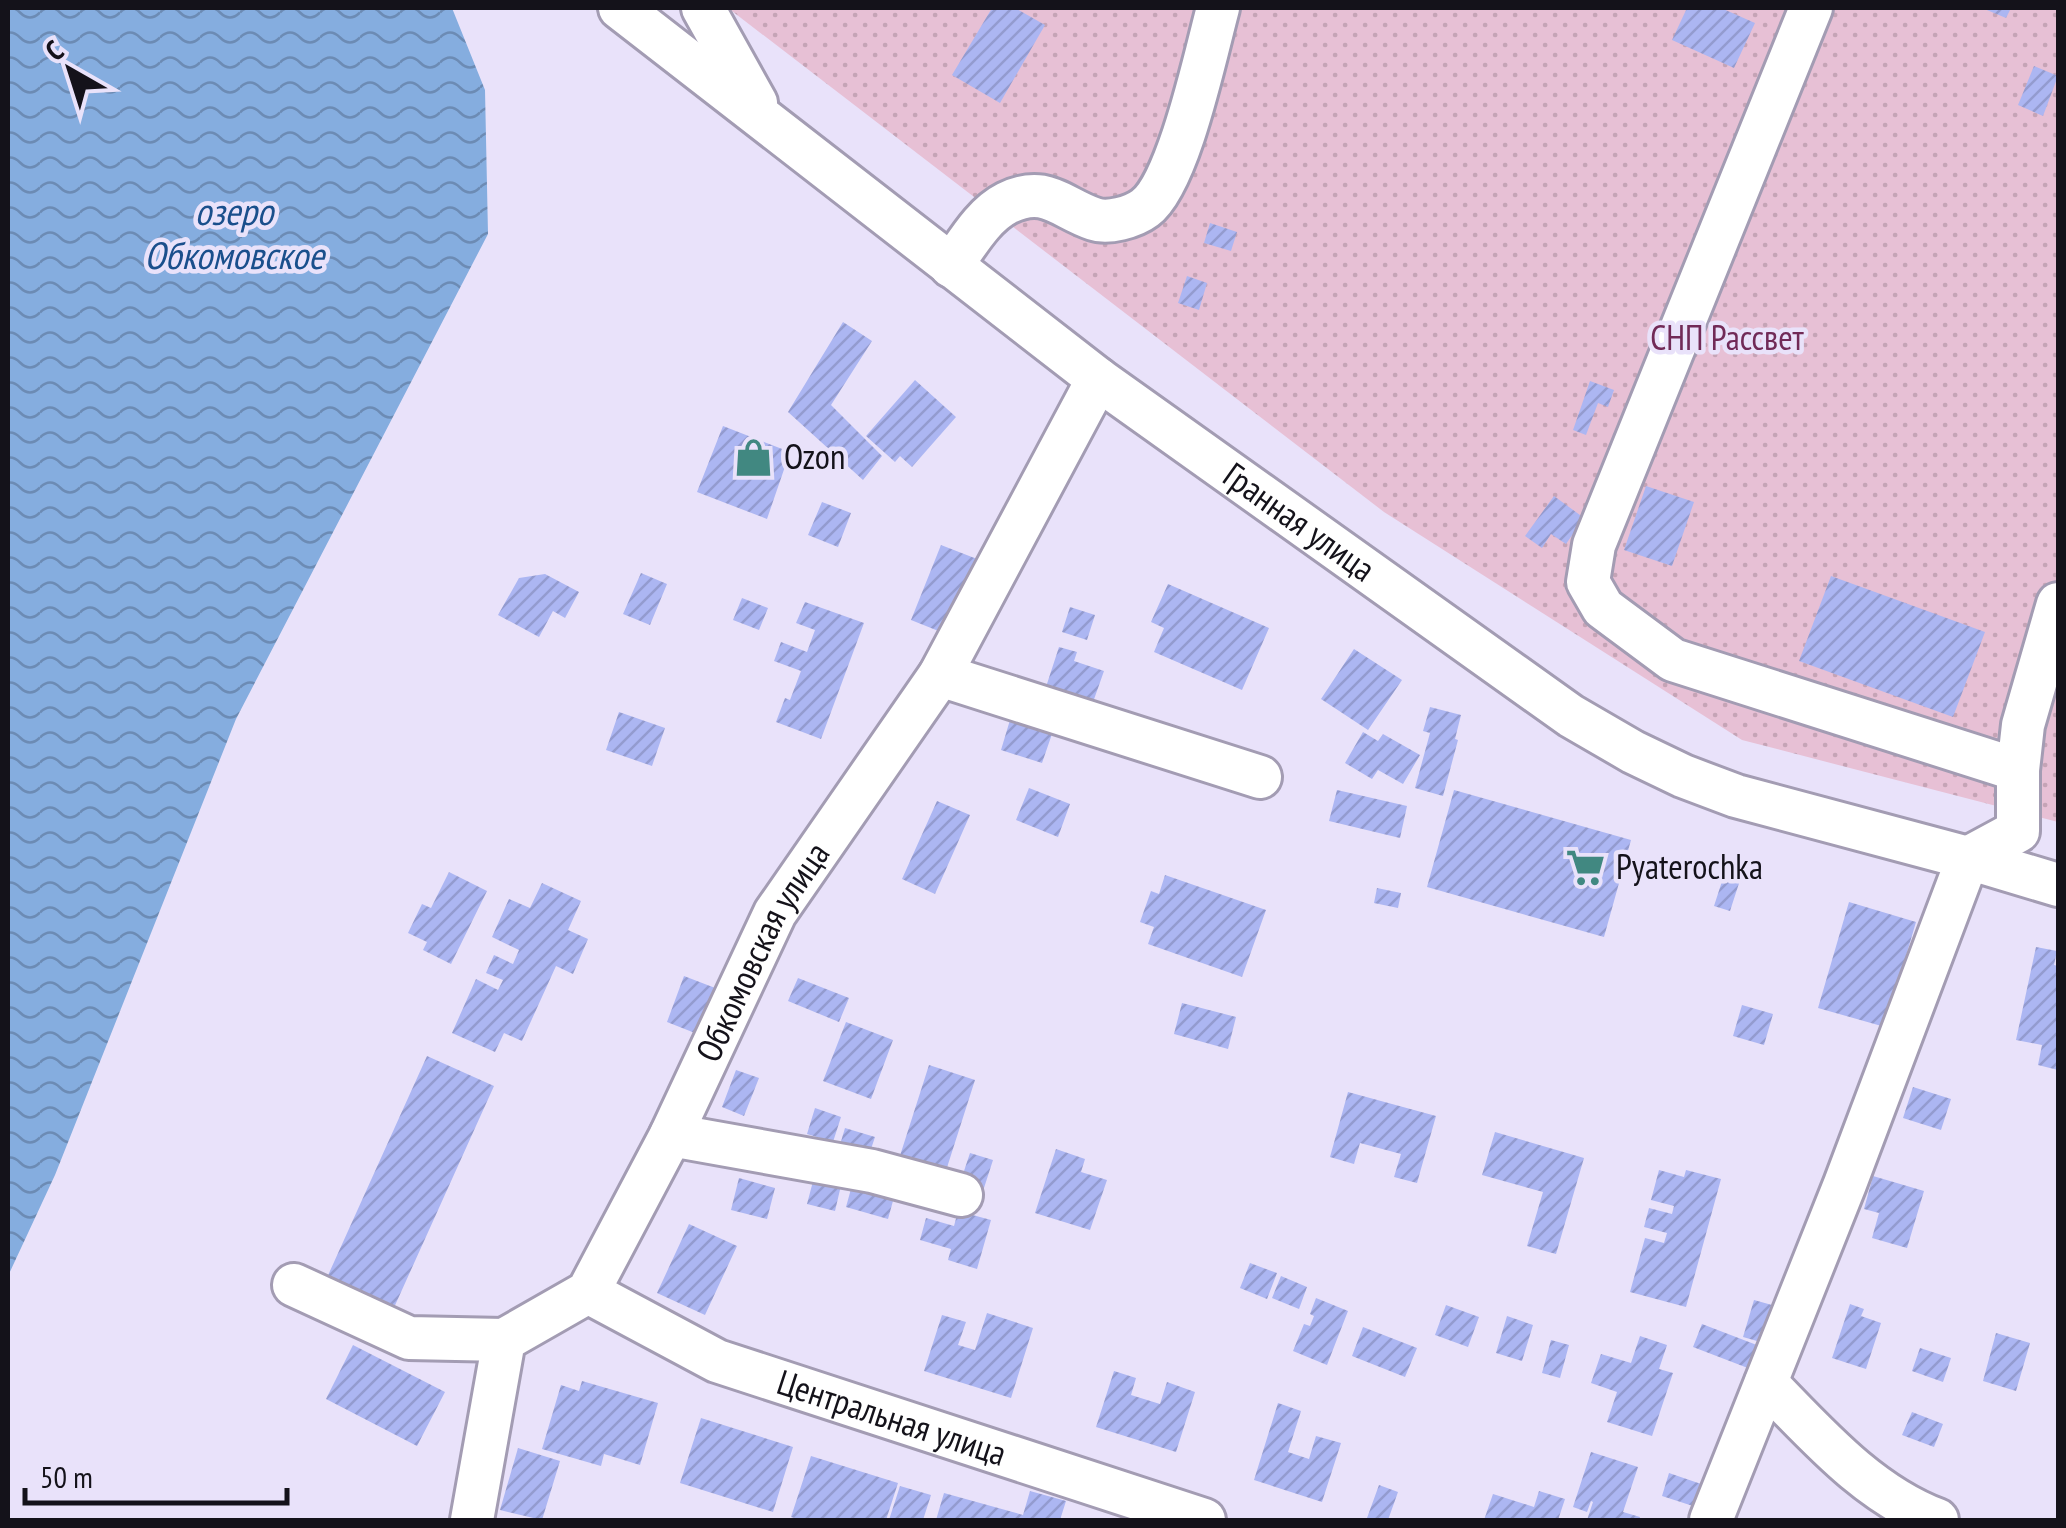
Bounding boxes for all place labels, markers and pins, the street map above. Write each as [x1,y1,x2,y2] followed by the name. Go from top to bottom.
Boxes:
[784,433,845,479] place label: Ozon
[733,436,775,478] shop icon: Ozon
[1616,843,1763,889] place label: Pyaterochka
[1565,846,1607,888] supermarket icon: Pyaterochka

